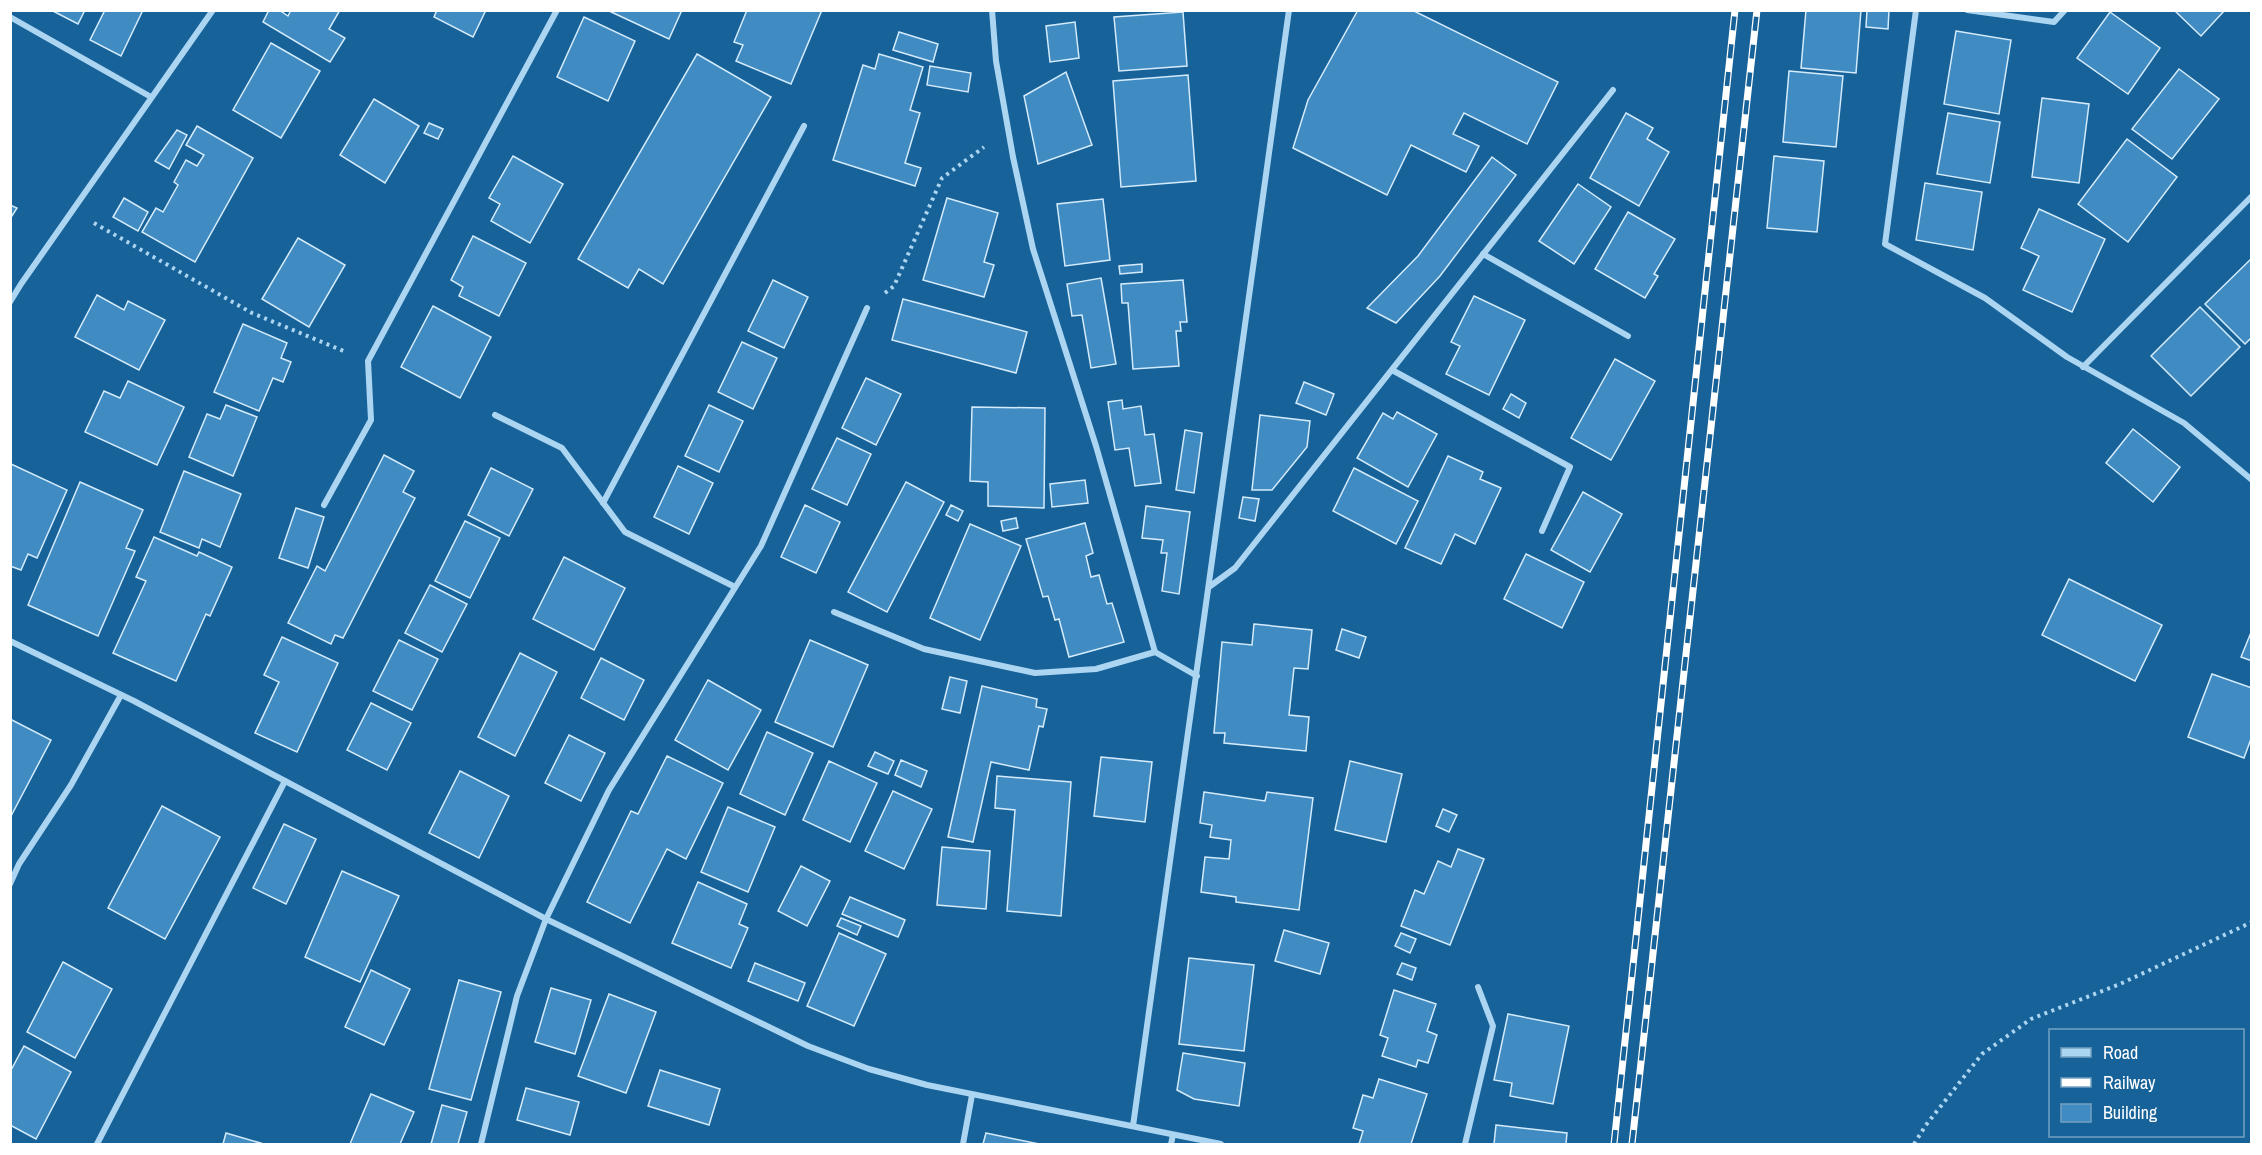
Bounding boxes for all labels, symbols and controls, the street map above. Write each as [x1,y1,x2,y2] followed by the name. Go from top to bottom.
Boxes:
[2049,1029,2244,1137] legend
[2103,1040,2138,1065] text: Road
[2103,1070,2156,1095] text: Railway
[2103,1100,2158,1125] text: Building

